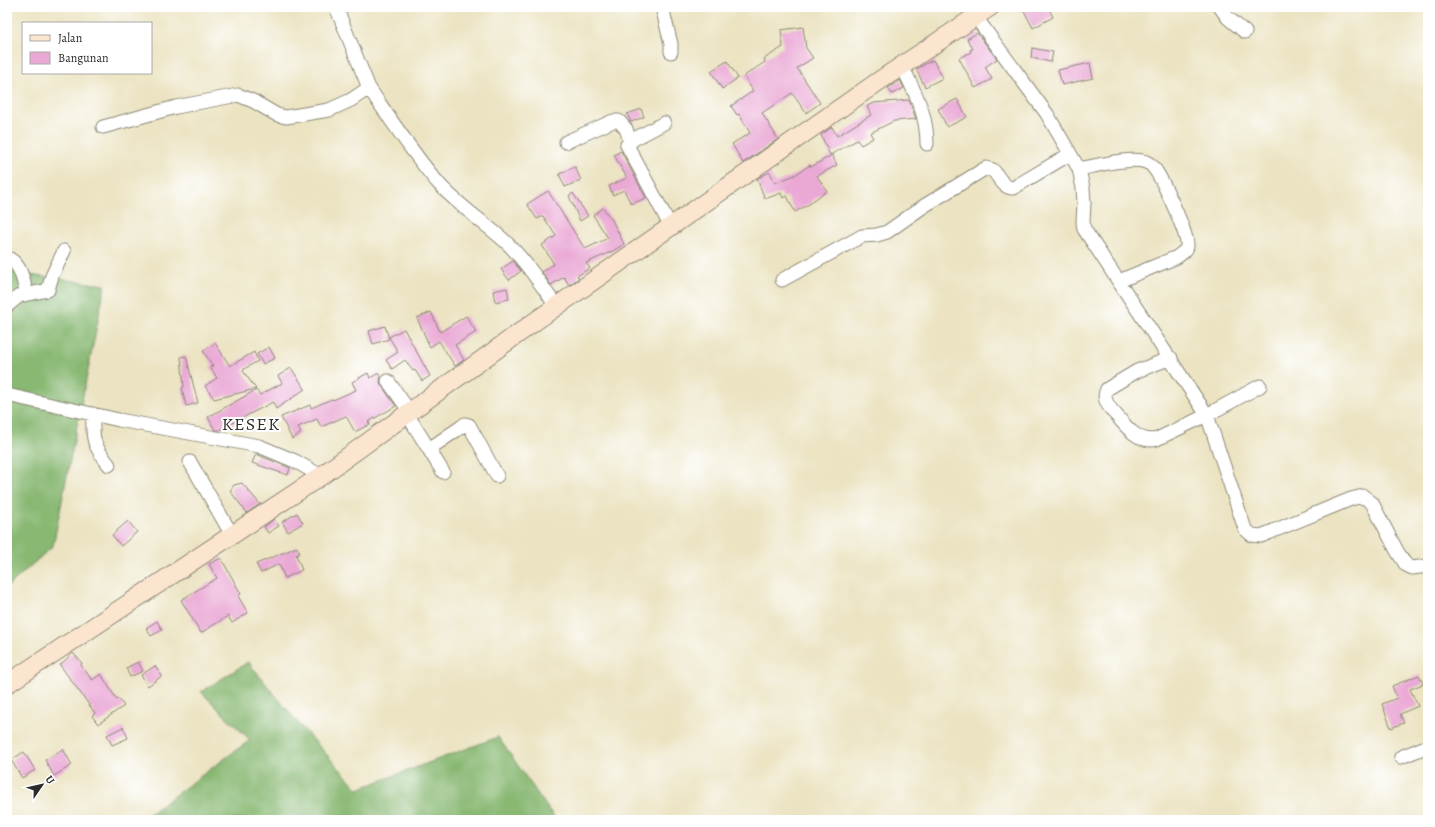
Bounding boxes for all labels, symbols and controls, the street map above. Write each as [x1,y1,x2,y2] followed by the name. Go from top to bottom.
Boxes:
[22,22,152,74] legend
[58,30,83,46] text: Jalan
[58,50,109,66] text: Bangunan
[222,412,280,436] district label: KESEK
[22,765,62,805] north arrow
[42,772,59,788] text: U

